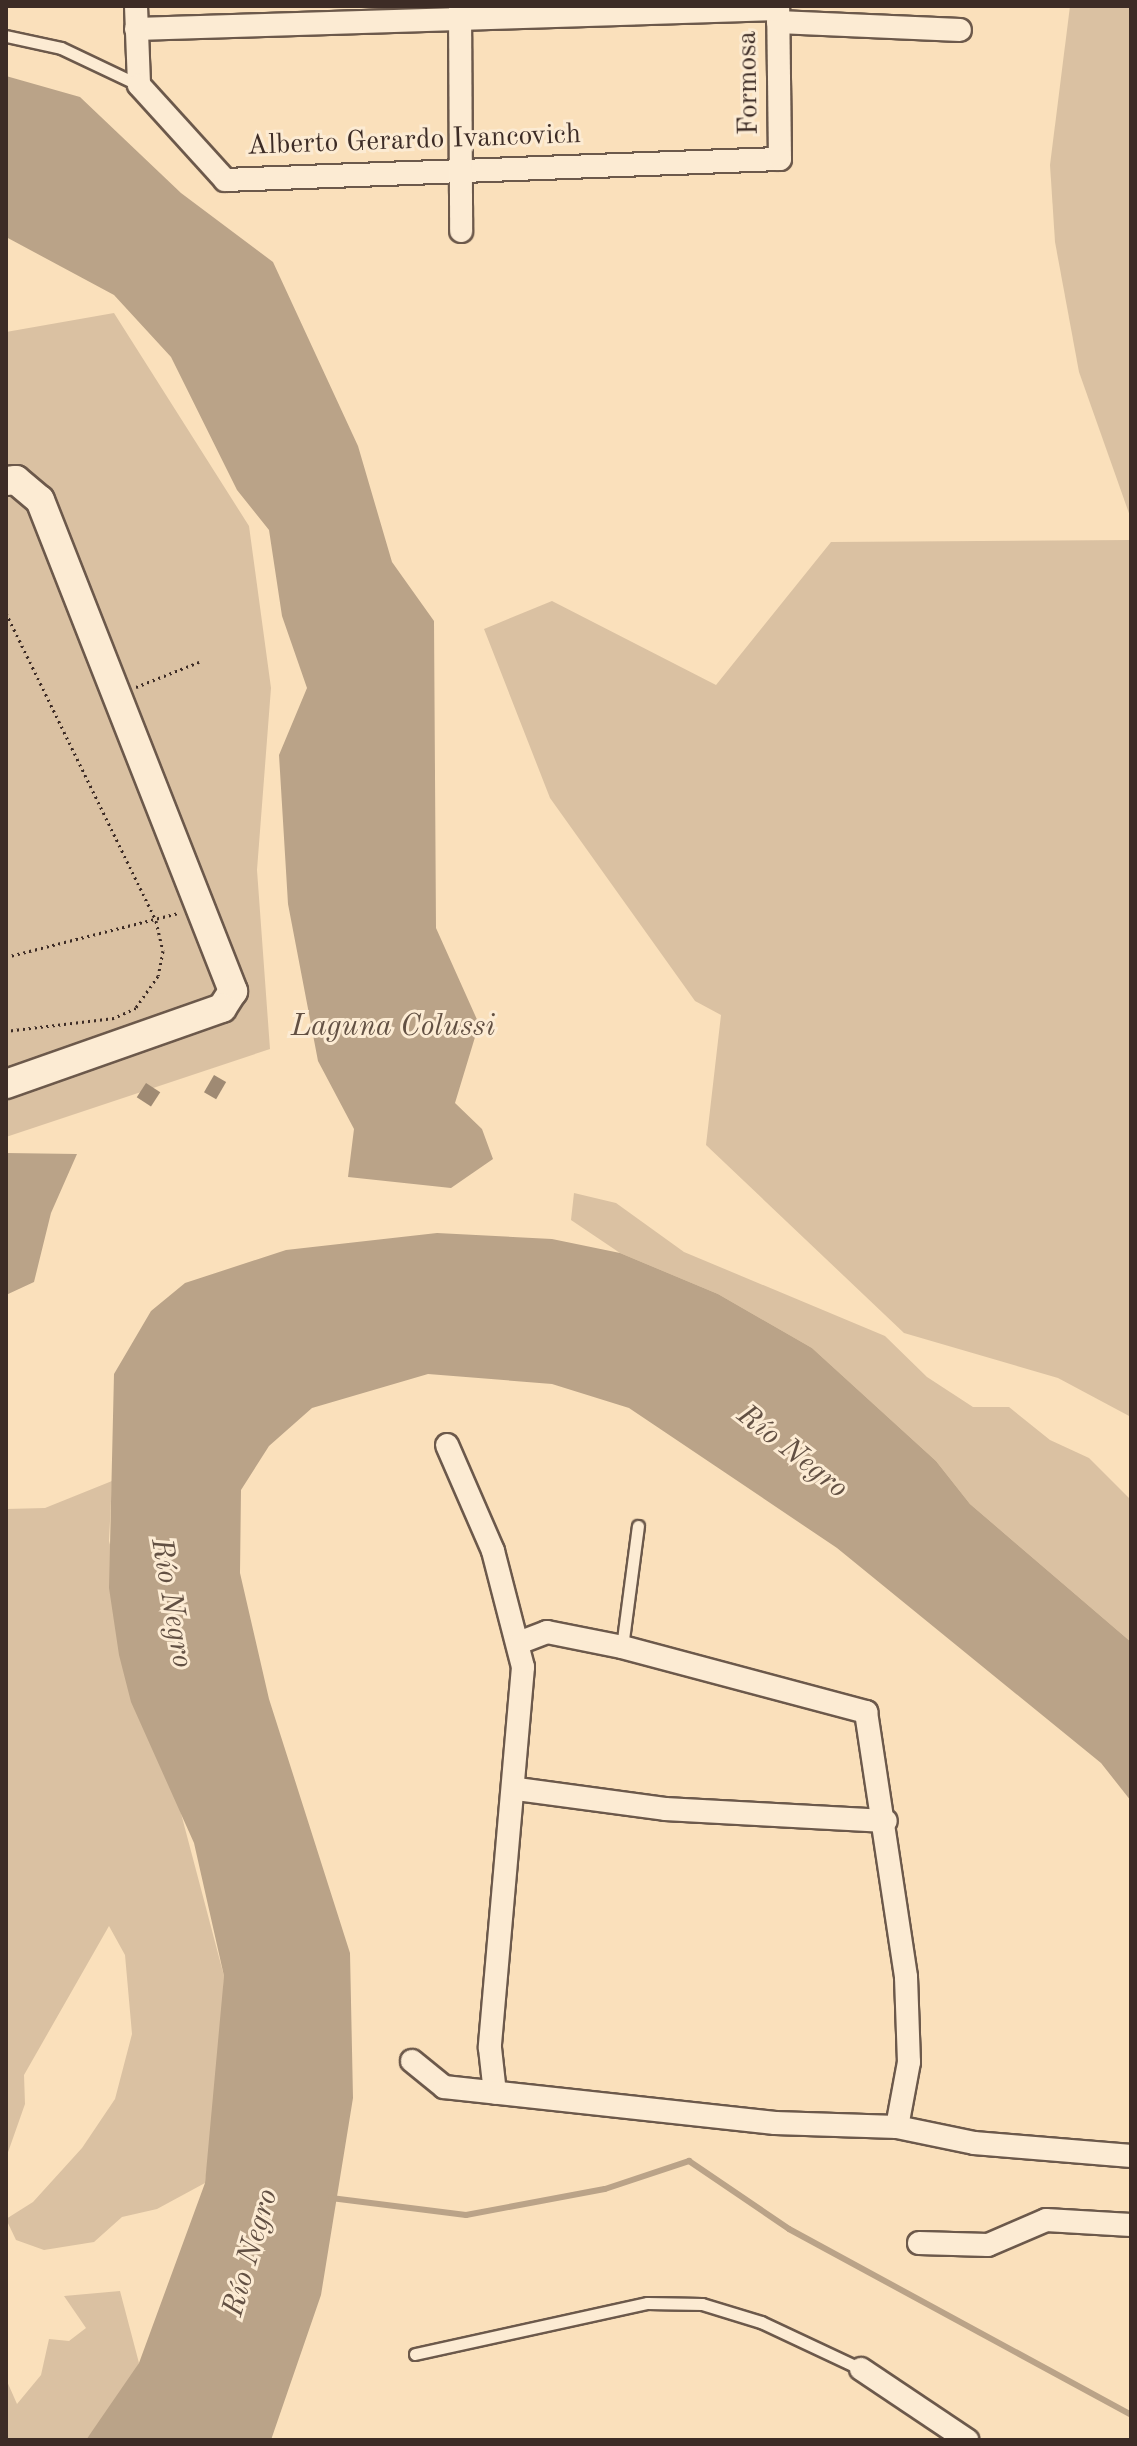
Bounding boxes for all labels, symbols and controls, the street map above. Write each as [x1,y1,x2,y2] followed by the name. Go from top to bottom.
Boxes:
[731,31,767,135] street label: Formosa
[246,118,582,164] street label: Alberto Gerardo Ivancovich
[291,1009,495,1045] water label: Laguna Colussi
[729,1397,855,1507] water label: Río Negro
[142,1535,200,1671] water label: Río Negro
[216,2185,286,2321] water label: Río Negro

